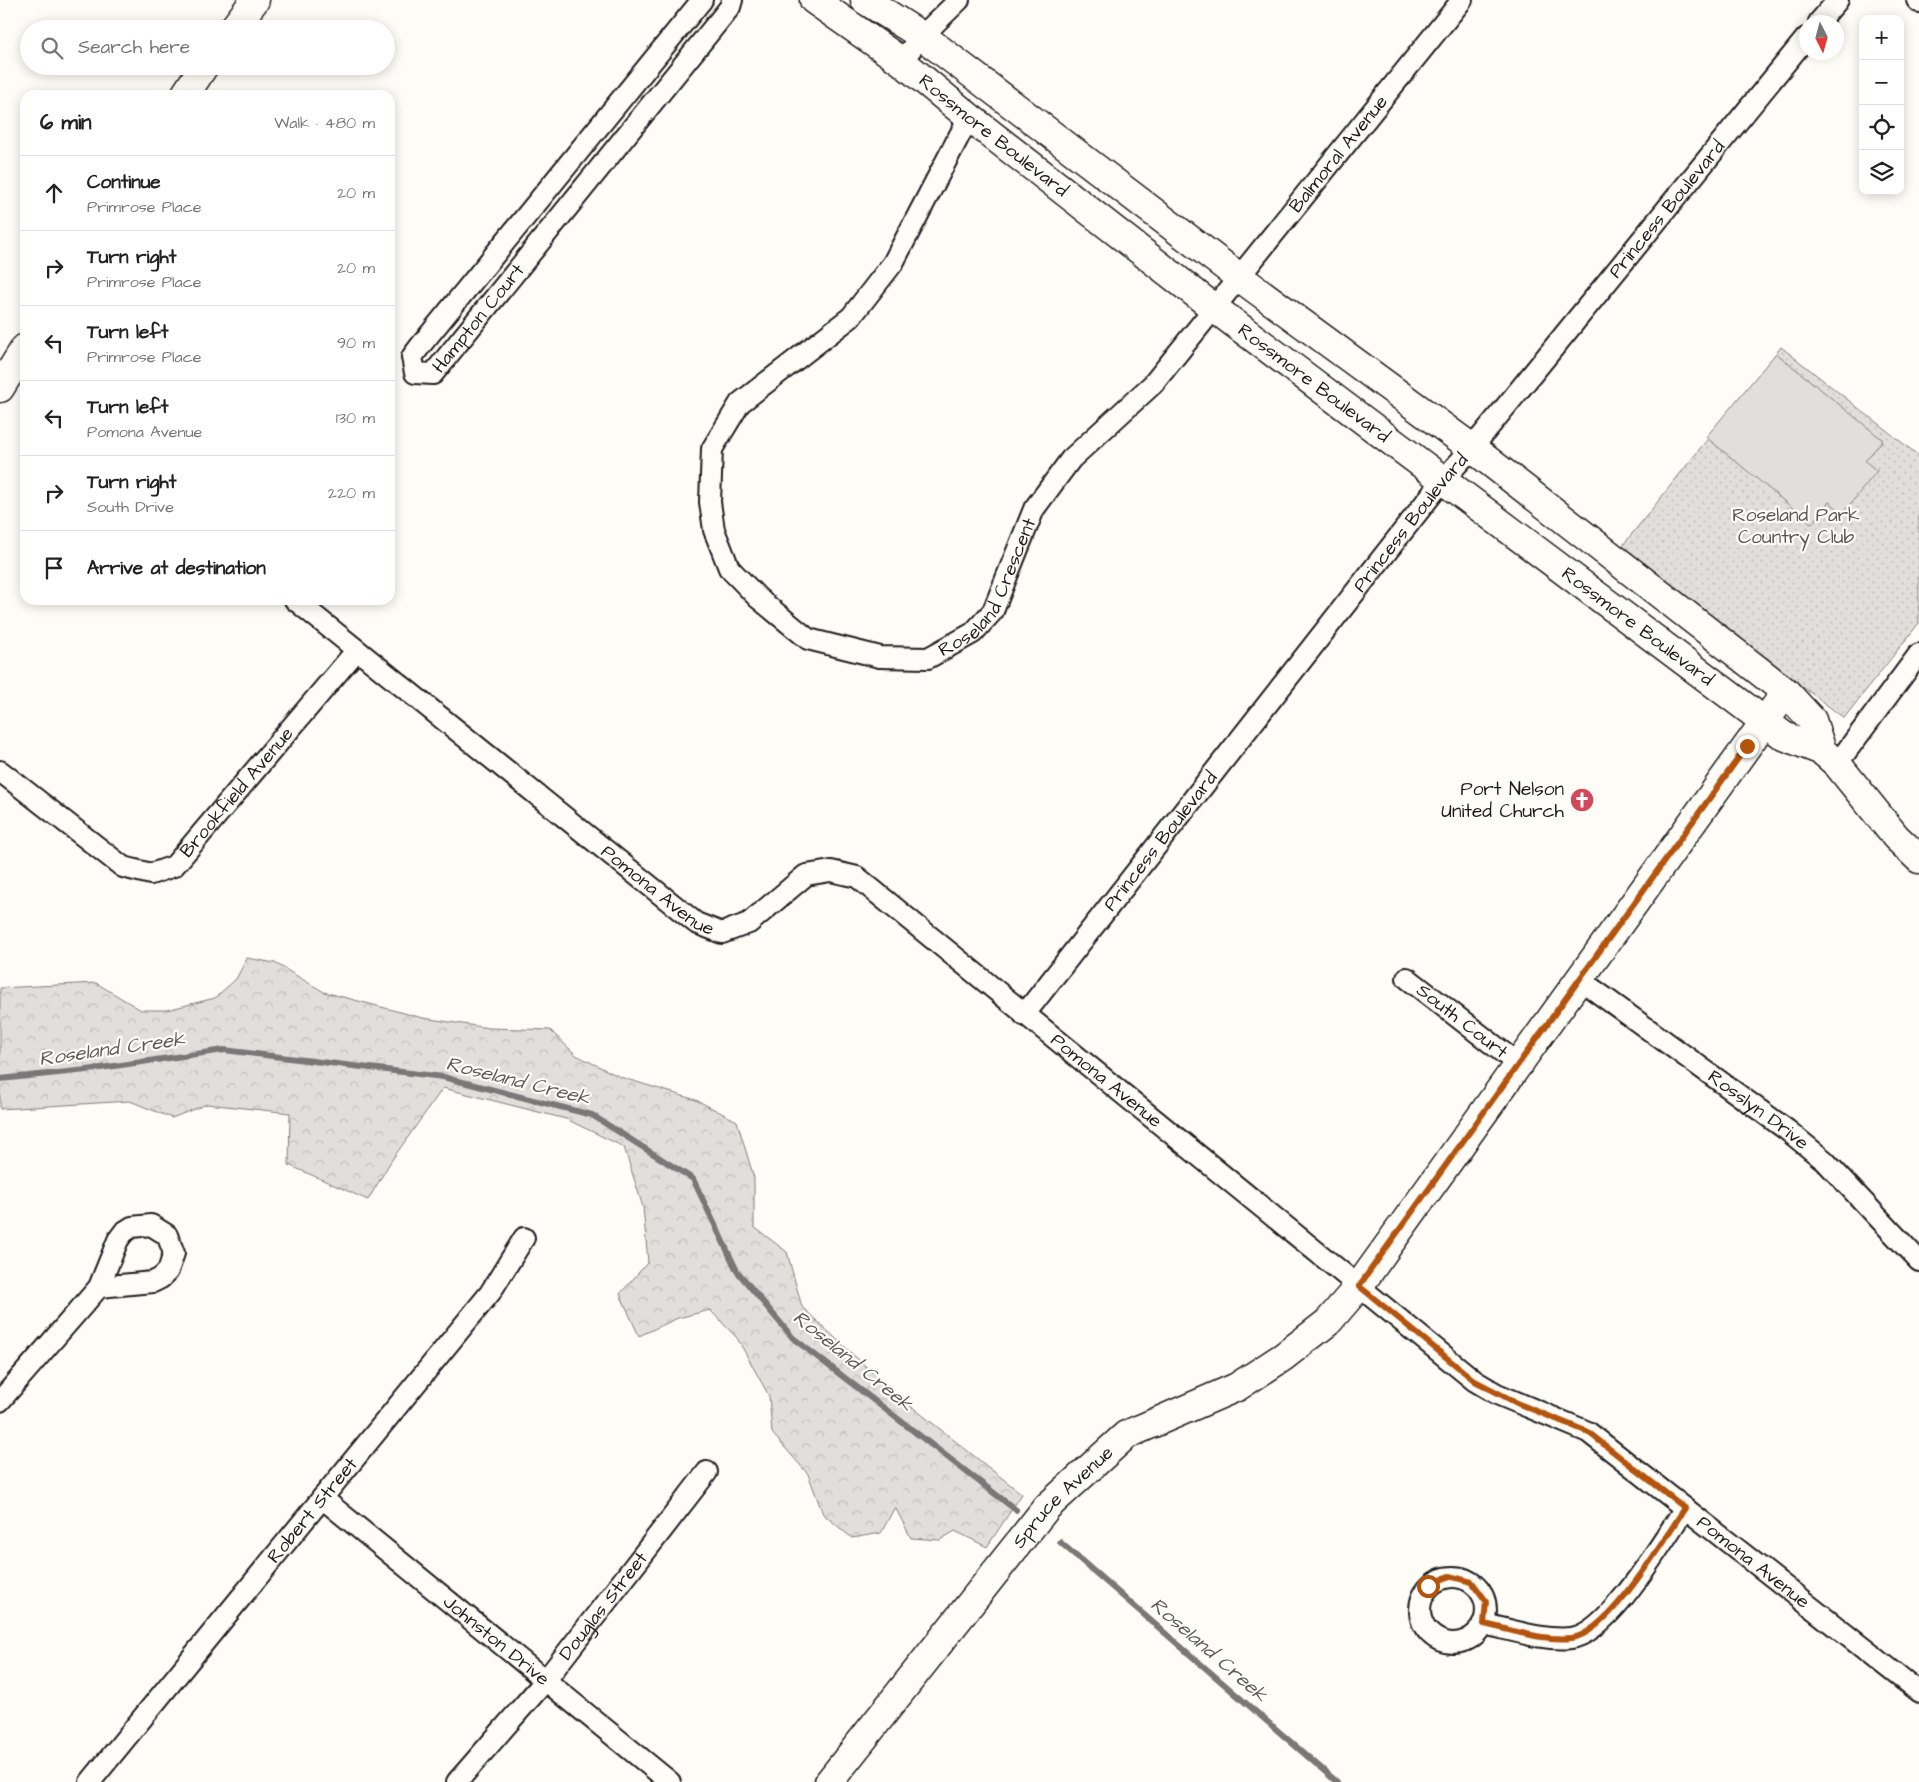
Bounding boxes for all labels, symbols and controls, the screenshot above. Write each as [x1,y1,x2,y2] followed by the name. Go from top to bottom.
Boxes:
[1799,15,1844,60] north arrow
[1859,15,1904,195] map controls
[1859,15,1904,60] button: +
[20,20,395,75] search box
[38,34,66,62] icon: search
[78,34,190,61] text: Search here
[1859,60,1904,105] button: −
[913,68,1074,203] street label: Rossmore Boulevard
[1283,89,1394,218] street label: Balmoral Avenue
[1859,105,1904,150] button: locate
[40,108,92,137] text: 6 min
[274,112,375,134] text: Walk · 480 m
[1602,134,1731,284] street label: Princess Boulevard
[1859,150,1904,195] button: layers
[87,169,161,196] text: Continue
[40,179,68,207] icon: ahead
[337,182,375,204] text: 20 m
[87,196,201,218] text: Primrose Place
[87,244,176,271] text: Turn right
[40,254,68,282] icon: right
[337,257,375,279] text: 20 m
[425,257,531,379] street label: Hampton Court
[87,271,201,293] text: Primrose Place
[1232,317,1396,449] street label: Rossmore Boulevard
[87,319,168,346] text: Turn left
[40,329,68,357] icon: left
[337,332,375,354] text: 90 m
[87,346,201,368] text: Primrose Place
[87,394,168,421] text: Turn left
[40,404,68,432] icon: left
[336,407,375,429] text: 130 m
[87,421,202,443] text: Pomona Avenue
[1347,447,1475,598] street label: Princess Boulevard
[87,469,176,496] text: Turn right
[40,479,68,507] icon: right
[328,482,375,504] text: 220 m
[87,496,174,518] text: South Drive
[1732,502,1860,552] park label: Roseland Park Country Club
[933,514,1043,663] street label: Roseland Crescent
[40,554,68,582] icon: arrive
[87,555,266,582] text: Arrive at destination
[1556,560,1720,692] street label: Rossmore Boulevard
[173,721,300,863] street label: Brookfield Avenue
[1736,735,1759,758] route end
[1097,765,1224,917] street label: Princess Boulevard
[1441,776,1565,825] place label: Port Nelson United Church
[1569,787,1595,813] church icon: Port Nelson United Church
[595,838,718,942] street label: Pomona Avenue
[1411,977,1514,1065] street label: South Court
[37,1025,187,1073] water label: Roseland Creek
[1045,1027,1168,1134] street label: Pomona Avenue
[443,1050,593,1113] water label: Roseland Creek
[1702,1063,1815,1156] street label: Rosslyn Drive
[787,1304,920,1419] water label: Roseland Creek
[1006,1440,1119,1554] street label: Spruce Avenue
[261,1451,364,1569] street label: Robert Street
[1691,1509,1816,1615] street label: Pomona Avenue
[552,1546,654,1666] street label: Douglas Street
[1417,1575,1440,1598] route start
[437,1589,555,1692] street label: Johnston Drive
[1144,1591,1274,1709] water label: Roseland Creek

